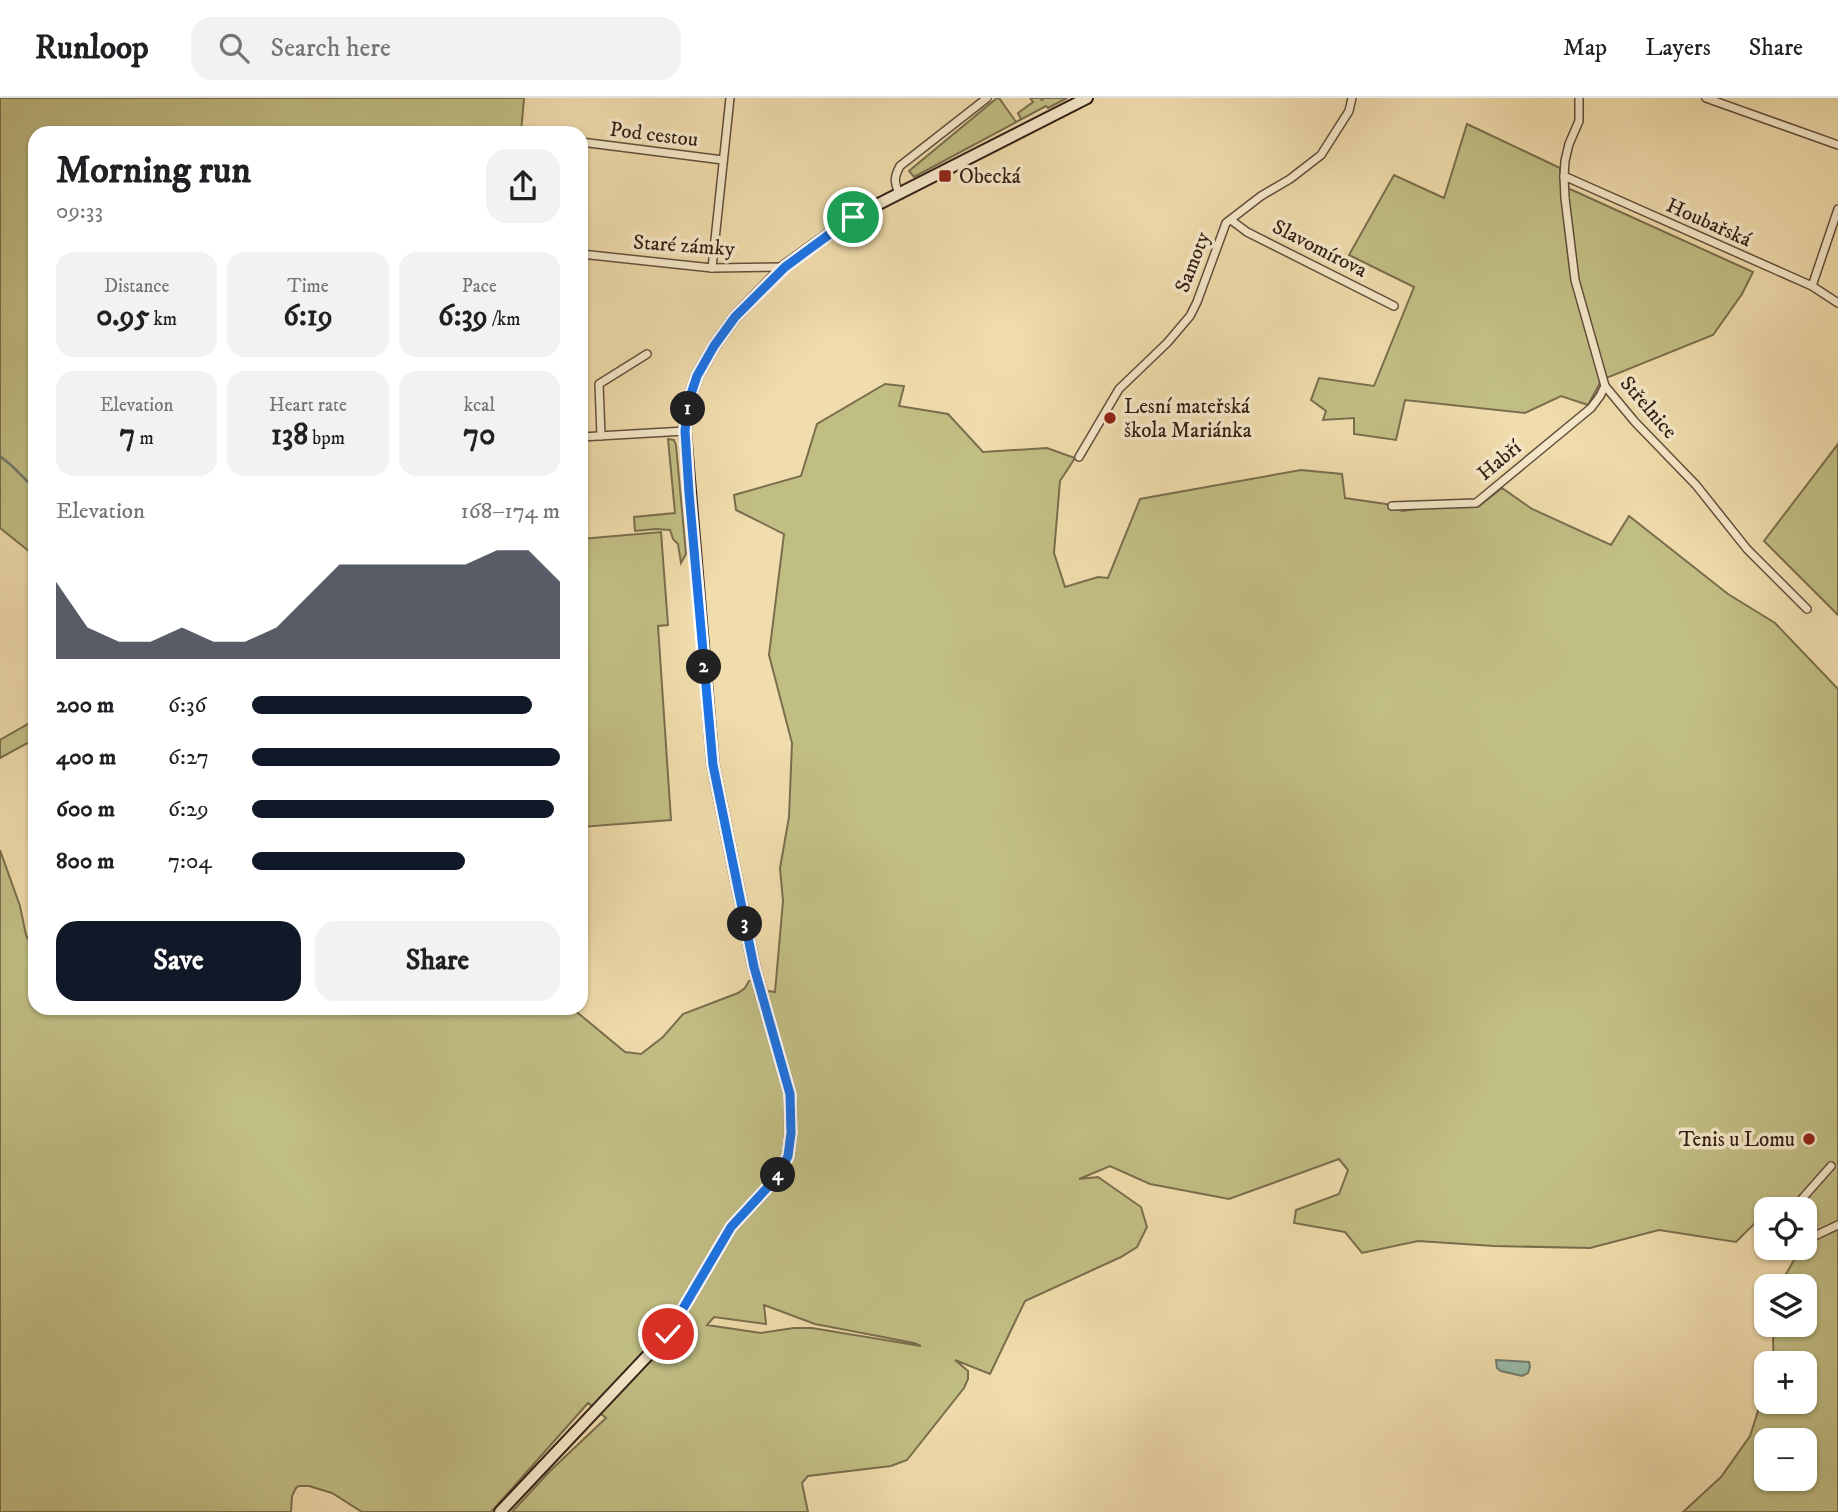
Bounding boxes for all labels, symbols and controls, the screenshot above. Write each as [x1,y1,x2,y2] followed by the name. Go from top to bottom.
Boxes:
[191,17,681,80] search box
[35,28,149,69] text: Runloop
[215,29,253,67] icon: search
[271,32,391,65] text: Search here
[1563,33,1607,63] text: Map
[1645,33,1711,63] text: Layers
[1749,33,1803,63] text: Share
[608,117,700,153] street label: Pod cestou
[56,147,251,195] text: Morning run
[486,149,560,223] button: share
[959,164,1021,190] place label: Obecká
[937,168,953,184] marker: Obecká
[823,187,883,247] pin
[1662,193,1755,253] street label: Houbařská
[56,197,103,226] text: 09:33
[834,198,872,236] icon: arrive
[1268,214,1371,284] street label: Slavomírova
[1170,228,1217,296] street label: Samoty
[632,229,737,263] street label: Staré zámky
[104,275,169,298] text: Distance
[287,275,329,298] text: Time
[462,275,497,298] text: Pace
[96,298,149,335] text: 0.95
[283,298,333,335] text: 6:19
[438,298,488,335] text: 6:39
[149,308,177,331] text: km
[488,308,521,331] text: /km
[1614,371,1683,445] street label: Střelnice
[670,392,706,426] pin: 1
[100,394,173,417] text: Elevation
[269,394,347,417] text: Heart rate
[464,394,495,417] text: kcal
[1124,394,1252,444] place label: Lesní mateřská škola Mariánka
[684,397,691,420] text: 1
[1102,410,1118,426] marker: Lesní mateřská škola Mariánka
[120,417,135,454] text: 7
[271,417,308,454] text: 138
[463,417,495,454] text: 70
[135,427,154,450] text: m
[308,427,345,450] text: bpm
[1472,434,1528,487] street label: Habří
[56,497,145,526] text: Elevation
[460,497,560,526] text: 168–174 m
[686,650,722,684] pin: 2
[699,655,708,678] text: 2
[56,691,114,720] text: 200 m
[168,691,207,720] text: 6:36
[56,743,116,772] text: 400 m
[168,743,209,772] text: 6:27
[56,795,115,824] text: 600 m
[168,795,209,824] text: 6:29
[56,847,114,876] text: 800 m
[168,847,212,876] text: 7:04
[728,906,762,942] pin: 3
[741,912,748,935] text: 3
[56,921,301,1001] button: Save
[315,921,560,1001] button: Share
[1679,1127,1795,1153] place label: Tenis u Lomu
[1801,1131,1817,1147] marker: Tenis u Lomu
[760,1158,796,1192] pin: 4
[772,1163,783,1186] text: 4
[1754,1197,1817,1491] map controls
[1754,1197,1817,1260] button: locate
[1754,1274,1817,1337] button: layers
[638,1304,698,1364] pin
[649,1315,687,1353] icon: check
[1754,1351,1817,1414] button: +
[1754,1428,1817,1491] button: −

